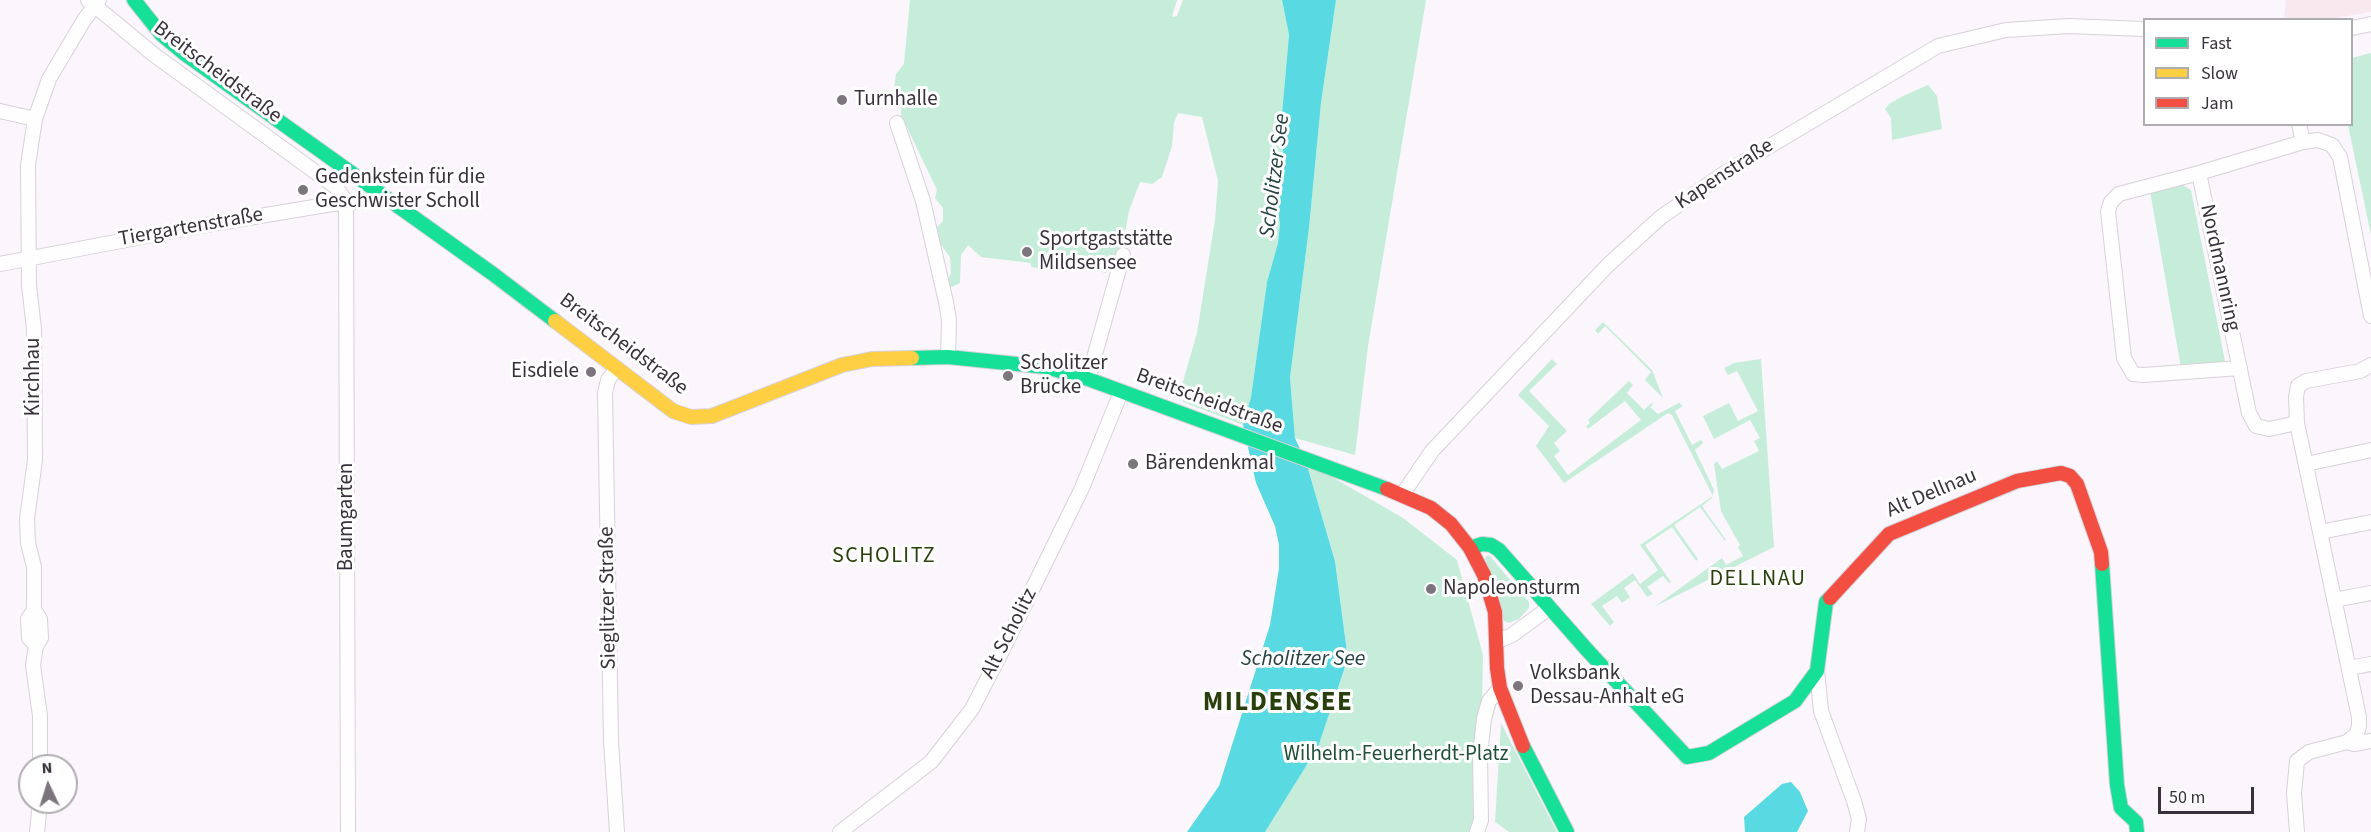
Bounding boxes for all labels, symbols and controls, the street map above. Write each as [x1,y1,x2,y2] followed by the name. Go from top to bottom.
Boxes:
[148,17,286,129] street label: Breitscheidstraße
[2143,18,2353,126] legend
[2201,31,2232,56] text: Fast
[2201,61,2238,86] text: Slow
[854,87,938,113] place label: Turnhalle
[2201,91,2234,116] text: Jam
[835,93,849,107] marker: Turnhalle
[1255,112,1297,240] water label: Scholitzer See
[1671,134,1779,216] street label: Kapenstraße
[315,165,485,215] place label: Gedenkstein für die Geschwister Scholl
[296,183,310,197] marker: Gedenkstein für die Geschwister Scholl
[2193,202,2245,334] street label: Nordmannring
[117,203,265,253] street label: Tiergartenstraße
[1039,227,1173,277] place label: Sportgaststätte Mildsensee
[1020,245,1034,259] marker: Sportgaststätte Mildsensee
[554,289,692,401] street label: Breitscheidstraße
[21,338,47,416] street label: Kirchhau
[1020,351,1108,401] place label: Scholitzer Brücke
[511,359,579,385] place label: Eisdiele
[1132,364,1286,440] street label: Breitscheidstraße
[584,365,598,379] marker: Eisdiele
[1001,369,1015,383] marker: Scholitzer Brücke
[1145,451,1274,477] place label: Bärendenkmal
[1126,457,1140,471] marker: Bärendenkmal
[334,463,360,571] street label: Baumgarten
[1883,464,1981,524] street label: Alt Dellnau
[595,526,623,670] street label: Sieglitzer Straße
[832,544,936,570] district label: SCHOLITZ
[1709,567,1807,593] district label: DELLNAU
[1443,576,1580,602] place label: Napoleonsturm
[1424,582,1438,596] marker: Napoleonsturm
[976,585,1044,683] street label: Alt Scholitz
[1241,647,1365,673] water label: Scholitzer See
[1530,661,1684,711] place label: Volksbank Dessau-Anhalt eG
[1511,679,1525,693] marker: Volksbank Dessau-Anhalt eG
[1203,688,1353,720] district label: MILDENSEE
[1283,742,1509,768] park label: Wilhelm-Feuerherdt-Platz
[18,754,78,814] north arrow
[41,757,53,779] text: N
[2161,775,2257,813] scale bar
[2169,785,2205,810] text: 50 m

